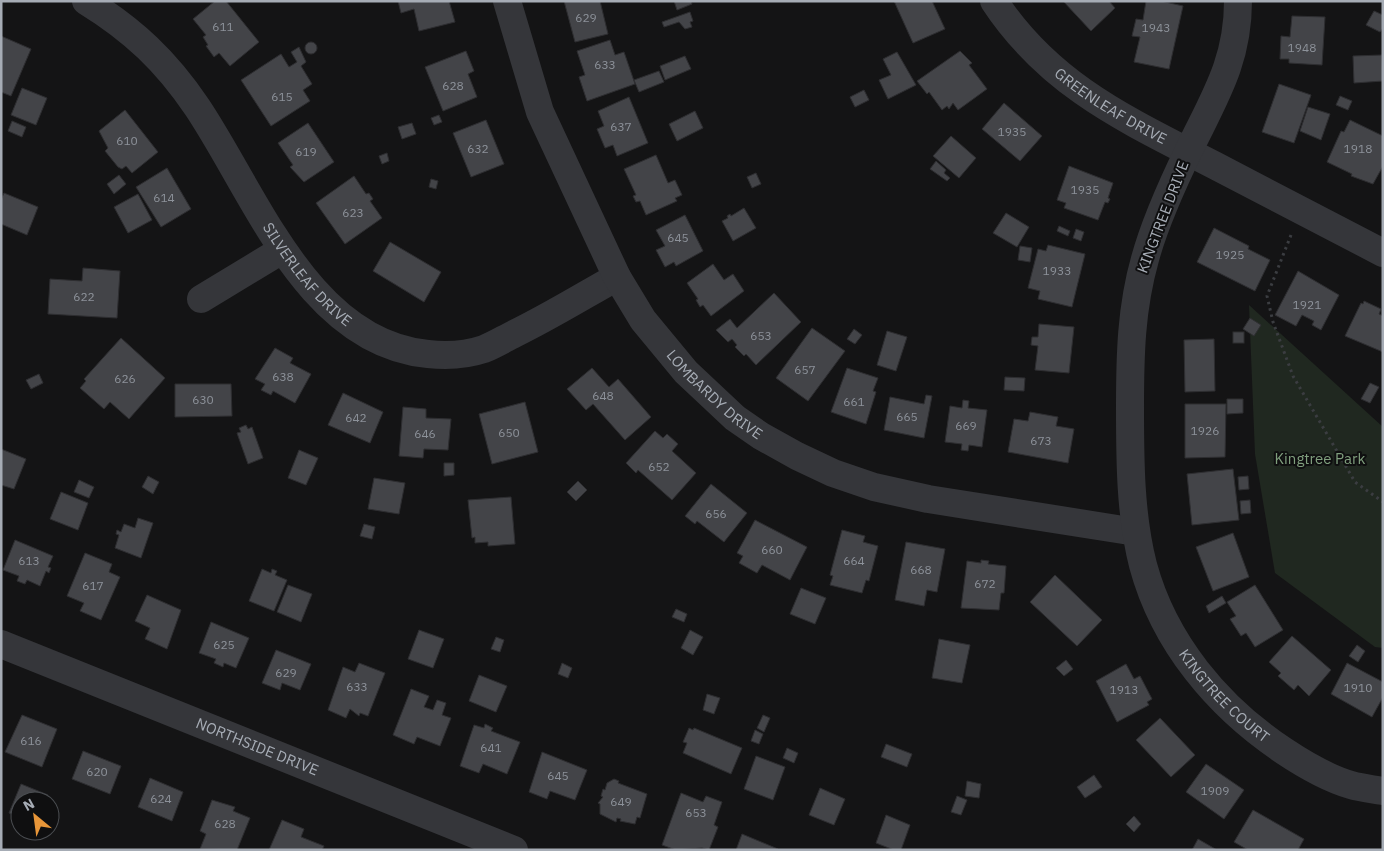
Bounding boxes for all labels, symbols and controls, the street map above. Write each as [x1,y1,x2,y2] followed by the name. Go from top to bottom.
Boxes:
[575,10,597,25] house number: 629
[212,19,234,34] house number: 611
[1142,20,1170,35] house number: 1943
[1288,40,1316,55] house number: 1948
[594,57,616,72] house number: 633
[1051,63,1170,148] street label: GREENLEAF DRIVE
[442,78,464,93] house number: 628
[271,89,293,104] house number: 615
[610,119,632,134] house number: 637
[998,124,1026,139] house number: 1935
[116,133,138,148] house number: 610
[467,141,489,156] house number: 632
[1344,141,1372,156] house number: 1918
[295,144,317,159] house number: 619
[1132,158,1193,276] street label: KINGTREE DRIVE
[1071,182,1099,197] house number: 1935
[153,190,175,205] house number: 614
[342,205,364,220] house number: 623
[259,219,356,330] street label: SILVERLEAF DRIVE
[667,230,689,245] house number: 645
[1216,247,1244,262] house number: 1925
[1043,263,1071,278] house number: 1933
[73,289,95,304] house number: 622
[1293,297,1321,312] house number: 1921
[750,328,772,343] house number: 653
[663,346,767,443] street label: LOMBARDY DRIVE
[794,362,816,377] house number: 657
[272,369,294,384] house number: 638
[114,371,136,386] house number: 626
[592,388,614,403] house number: 648
[192,392,214,407] house number: 630
[843,394,865,409] house number: 661
[896,409,918,424] house number: 665
[345,410,367,425] house number: 642
[955,418,977,433] house number: 669
[1191,423,1219,438] house number: 1926
[498,425,520,440] house number: 650
[414,426,436,441] house number: 646
[1030,433,1052,448] house number: 673
[1275,449,1365,468] park label: Kingtree Park
[648,459,670,474] house number: 652
[705,506,727,521] house number: 656
[761,542,783,557] house number: 660
[18,553,40,568] house number: 613
[843,553,865,568] house number: 664
[910,562,932,577] house number: 668
[974,576,996,591] house number: 672
[82,578,104,593] house number: 617
[213,637,235,652] house number: 625
[1175,645,1274,747] street label: KINGTREE COURT
[275,665,297,680] house number: 629
[346,679,368,694] house number: 633
[1344,680,1372,695] house number: 1910
[1110,682,1138,697] house number: 1913
[193,713,321,779] street label: NORTHSIDE DRIVE
[20,733,42,748] house number: 616
[480,740,502,755] house number: 641
[86,764,108,779] house number: 620
[547,768,569,783] house number: 645
[1201,783,1229,798] house number: 1909
[10,791,60,841] north arrow
[150,791,172,806] house number: 624
[20,794,37,815] text: N
[610,794,632,809] house number: 649
[685,805,707,820] house number: 653
[214,816,236,831] house number: 628

